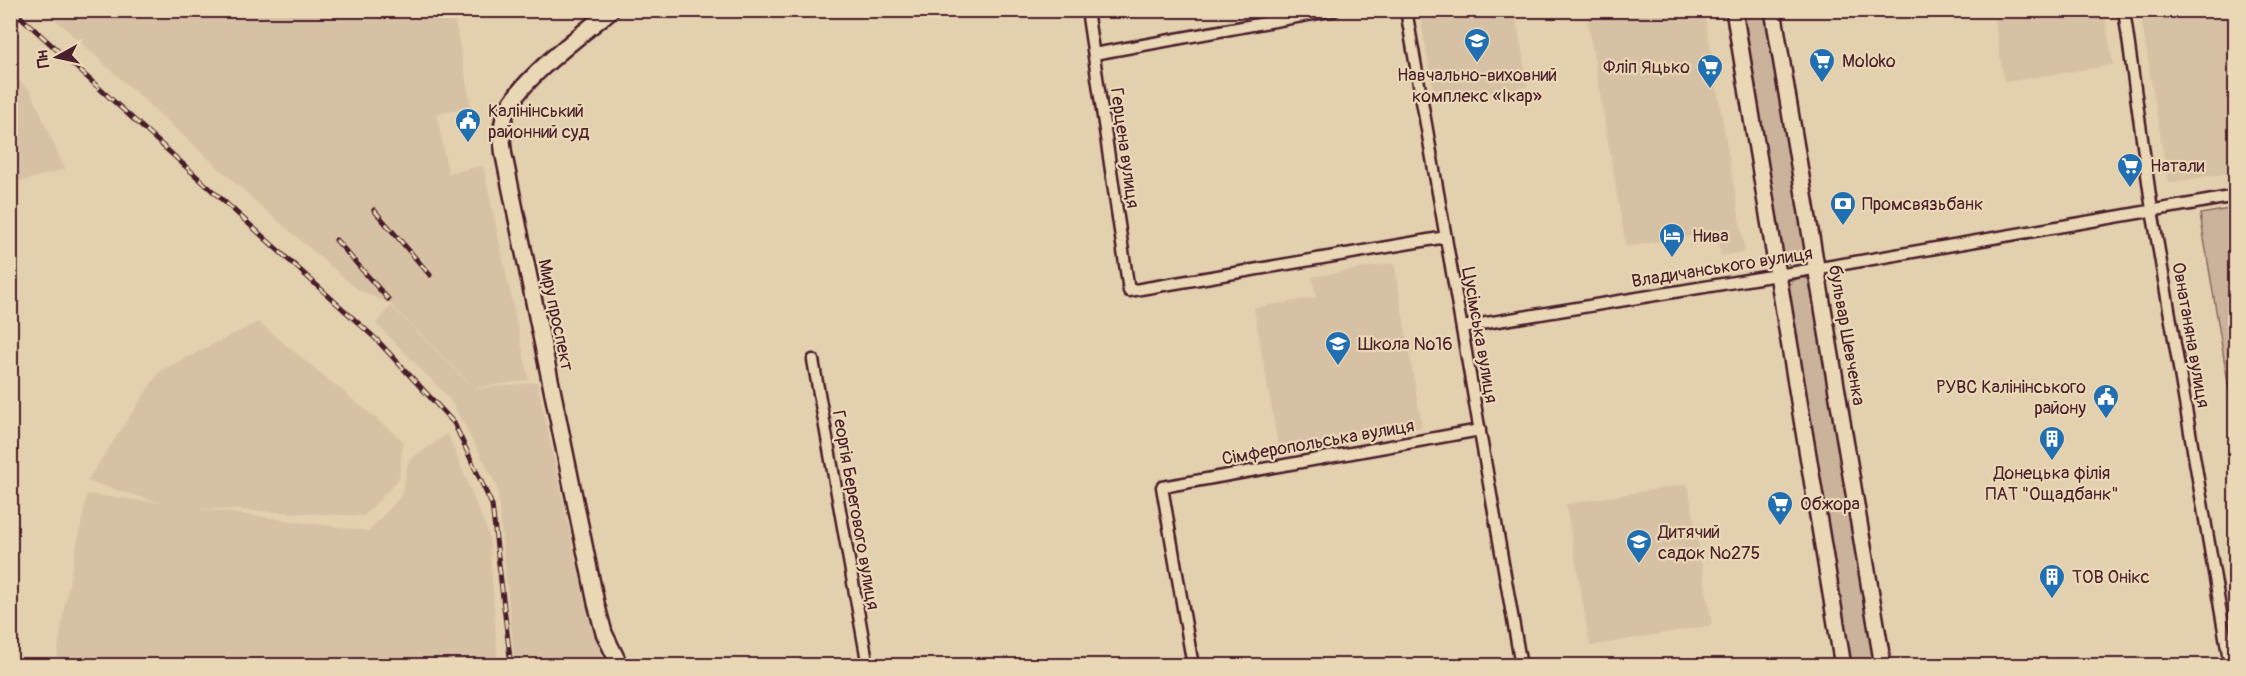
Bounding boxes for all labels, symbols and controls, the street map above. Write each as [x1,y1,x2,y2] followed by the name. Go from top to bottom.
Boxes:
[1462,26,1492,64] school or university icon: Навчально-виховний комплекс «Ікар»
[27,27,87,87] north arrow
[1807,46,1837,84] supermarket icon: Moloko
[32,49,54,69] text: Пн
[1842,50,1896,73] place label: Moloko
[1695,52,1725,90] supermarket icon: Фліп Яцько
[1603,56,1690,79] place label: Фліп Яцько
[1397,64,1557,108] place label: Навчально-виховний комплекс «Ікар»
[1105,86,1144,210] street label: Герцена вулиця
[488,100,590,144] place label: Калінінський районний суд
[453,106,483,144] public building icon: Калінінський районний суд
[2115,151,2145,189] supermarket icon: Натали
[2150,155,2205,178] place label: Натали
[1828,189,1858,227] bank icon: Промсвязьбанк
[1862,193,1983,216] place label: Промсвязьбанк
[1657,221,1687,259] hotel icon: Нива
[1692,225,1729,248] place label: Нива
[1630,242,1814,293] street label: Владичанського вулиця
[532,257,579,373] street label: Миру проспект
[2166,260,2215,410] street label: Овнатаняна вулиця
[1823,263,1870,407] street label: бульвар Шевченка
[1456,265,1503,405] street label: Цусімська вулиця
[1323,329,1353,367] school or university icon: Школа №16
[1358,333,1453,356] place label: Школа №16
[1936,376,2086,420] place label: РУВС Калінінського району
[2091,382,2121,420] public building icon: РУВС Калінінського району
[827,409,884,612] street label: Георгія Берегового вулиця
[1220,414,1416,471] street label: Сімферопольська вулиця
[2037,424,2067,462] building icon: Донецька філія ПАТ "Ощадбанк"
[1985,462,2119,506] place label: Донецька філія ПАТ "Ощадбанк"
[1765,489,1795,527] supermarket icon: Обжора
[1800,493,1860,516] place label: Обжора
[1657,521,1760,565] place label: Дитячий садок №275
[1624,527,1654,565] school or university icon: Дитячий садок №275
[2037,562,2067,600] building icon: ТОВ Онікс
[2072,566,2150,589] place label: ТОВ Онікс

